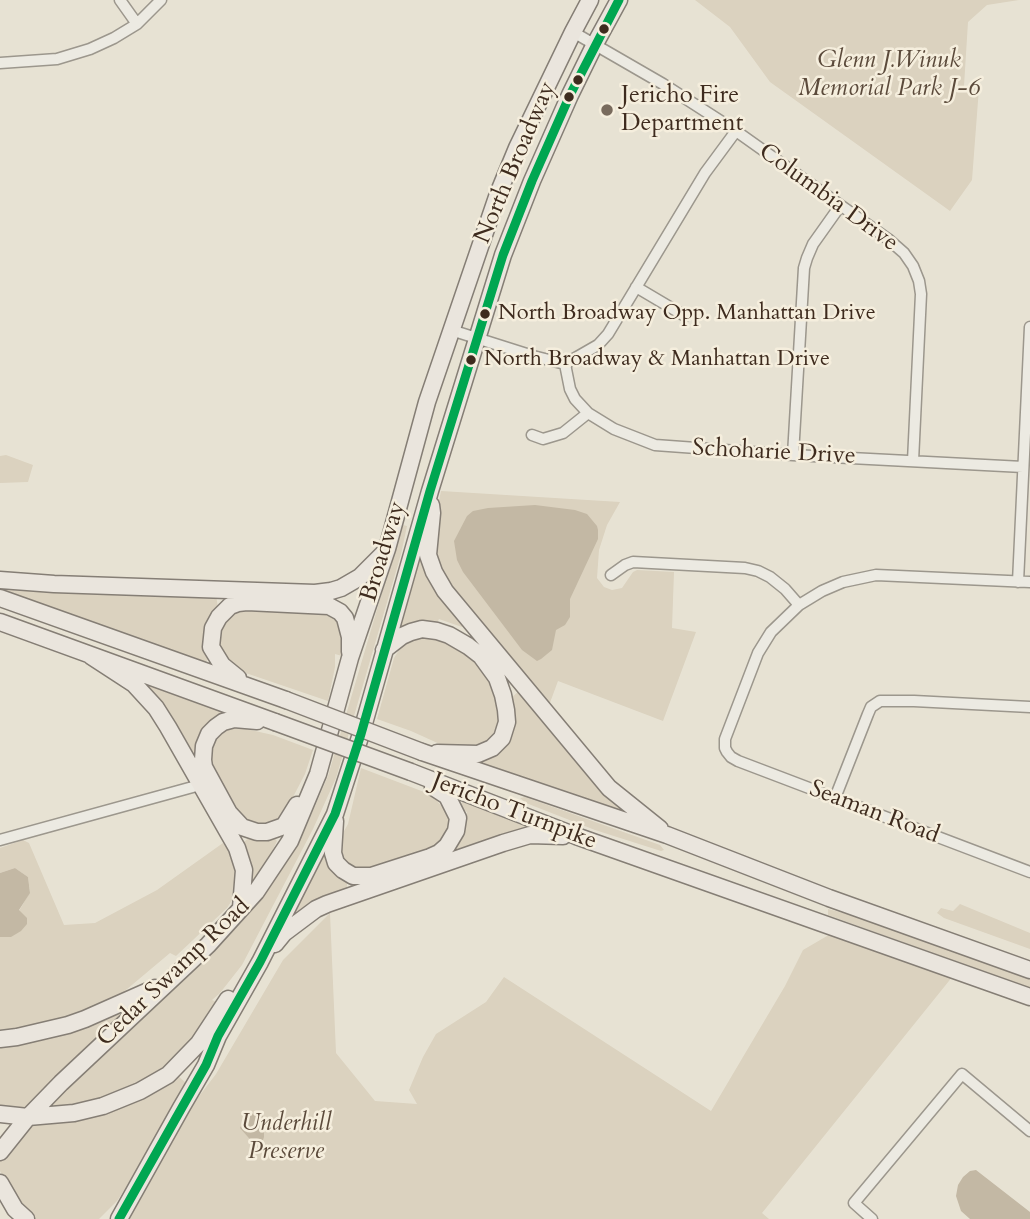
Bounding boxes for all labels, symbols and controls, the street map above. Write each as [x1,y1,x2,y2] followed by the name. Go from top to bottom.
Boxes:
[597,22,611,36] unlabelled marker
[798,47,980,103] park label: Glenn J.Winuk Memorial Park J-6
[571,73,585,87] unlabelled marker
[469,78,563,248] street label: North Broadway
[621,82,743,138] place label: Jericho Fire Department
[562,90,576,104] unlabelled marker
[599,102,615,118] marker: Jericho Fire Department
[753,138,903,258] street label: Columbia Drive
[498,301,876,327] place label: North Broadway Opp. Manhattan Drive
[478,307,492,321] marker: North Broadway Opp. Manhattan Drive
[484,347,830,373] place label: North Broadway & Manhattan Drive
[464,353,478,367] marker: North Broadway & Manhattan Drive
[692,434,856,472] street label: Schoharie Drive
[355,498,413,606] street label: Broadway
[427,767,601,857] street label: Jericho Turnpike
[805,775,943,851] street label: Seaman Road
[92,893,256,1053] street label: Cedar Swamp Road
[241,1110,331,1166] park label: Underhill Preserve

